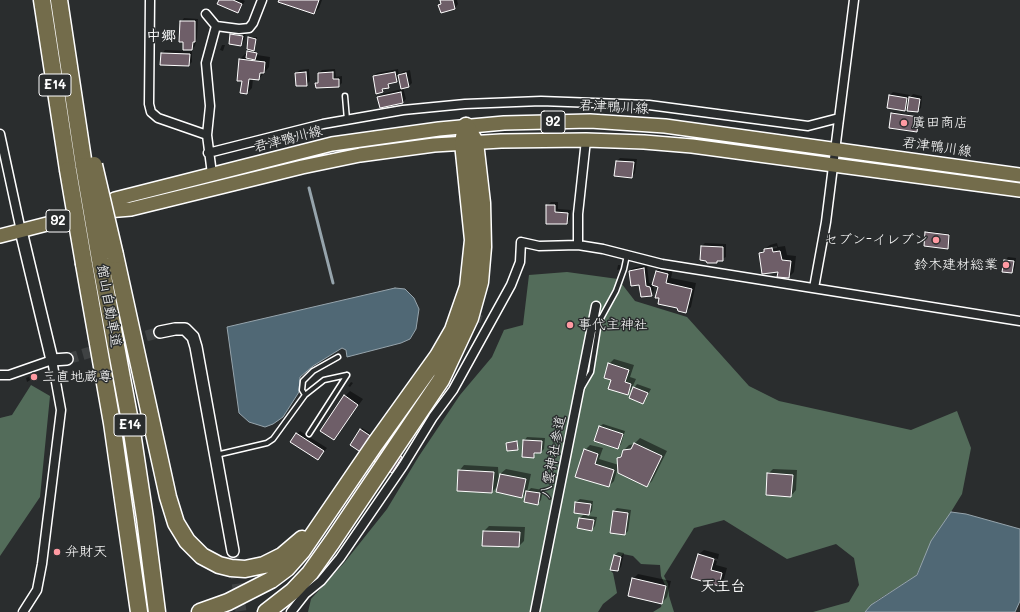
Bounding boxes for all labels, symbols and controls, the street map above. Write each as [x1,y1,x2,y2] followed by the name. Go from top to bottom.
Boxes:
[146,27,176,45] district label: 中郷
[39,74,71,96] road number: E14
[579,97,649,117] street label: 君津鴨川線
[541,111,565,133] road number: 92
[912,115,968,131] place label: 廣田商店
[899,118,909,128] marker: 廣田商店
[252,122,324,156] street label: 君津鴨川線
[901,134,973,160] street label: 君津鴨川線
[46,210,70,232] road number: 92
[824,232,928,248] place label: セブン-イレブン
[931,235,941,245] marker: セブン-イレブン
[914,257,998,273] place label: 鈴木建材総業
[1001,260,1011,270] marker: 鈴木建材総業
[93,263,125,349] street label: 館山自動車道
[578,317,648,333] place label: 事代主神社
[565,320,575,330] marker: 事代主神社
[42,369,112,385] place label: 三直地蔵尊
[29,372,39,382] marker: 三直地蔵尊
[114,414,146,436] road number: E14
[537,414,569,500] street label: 八雲神社参道
[65,544,107,560] place label: 弁財天
[52,547,62,557] marker: 弁財天
[701,577,745,595] district label: 天王台

